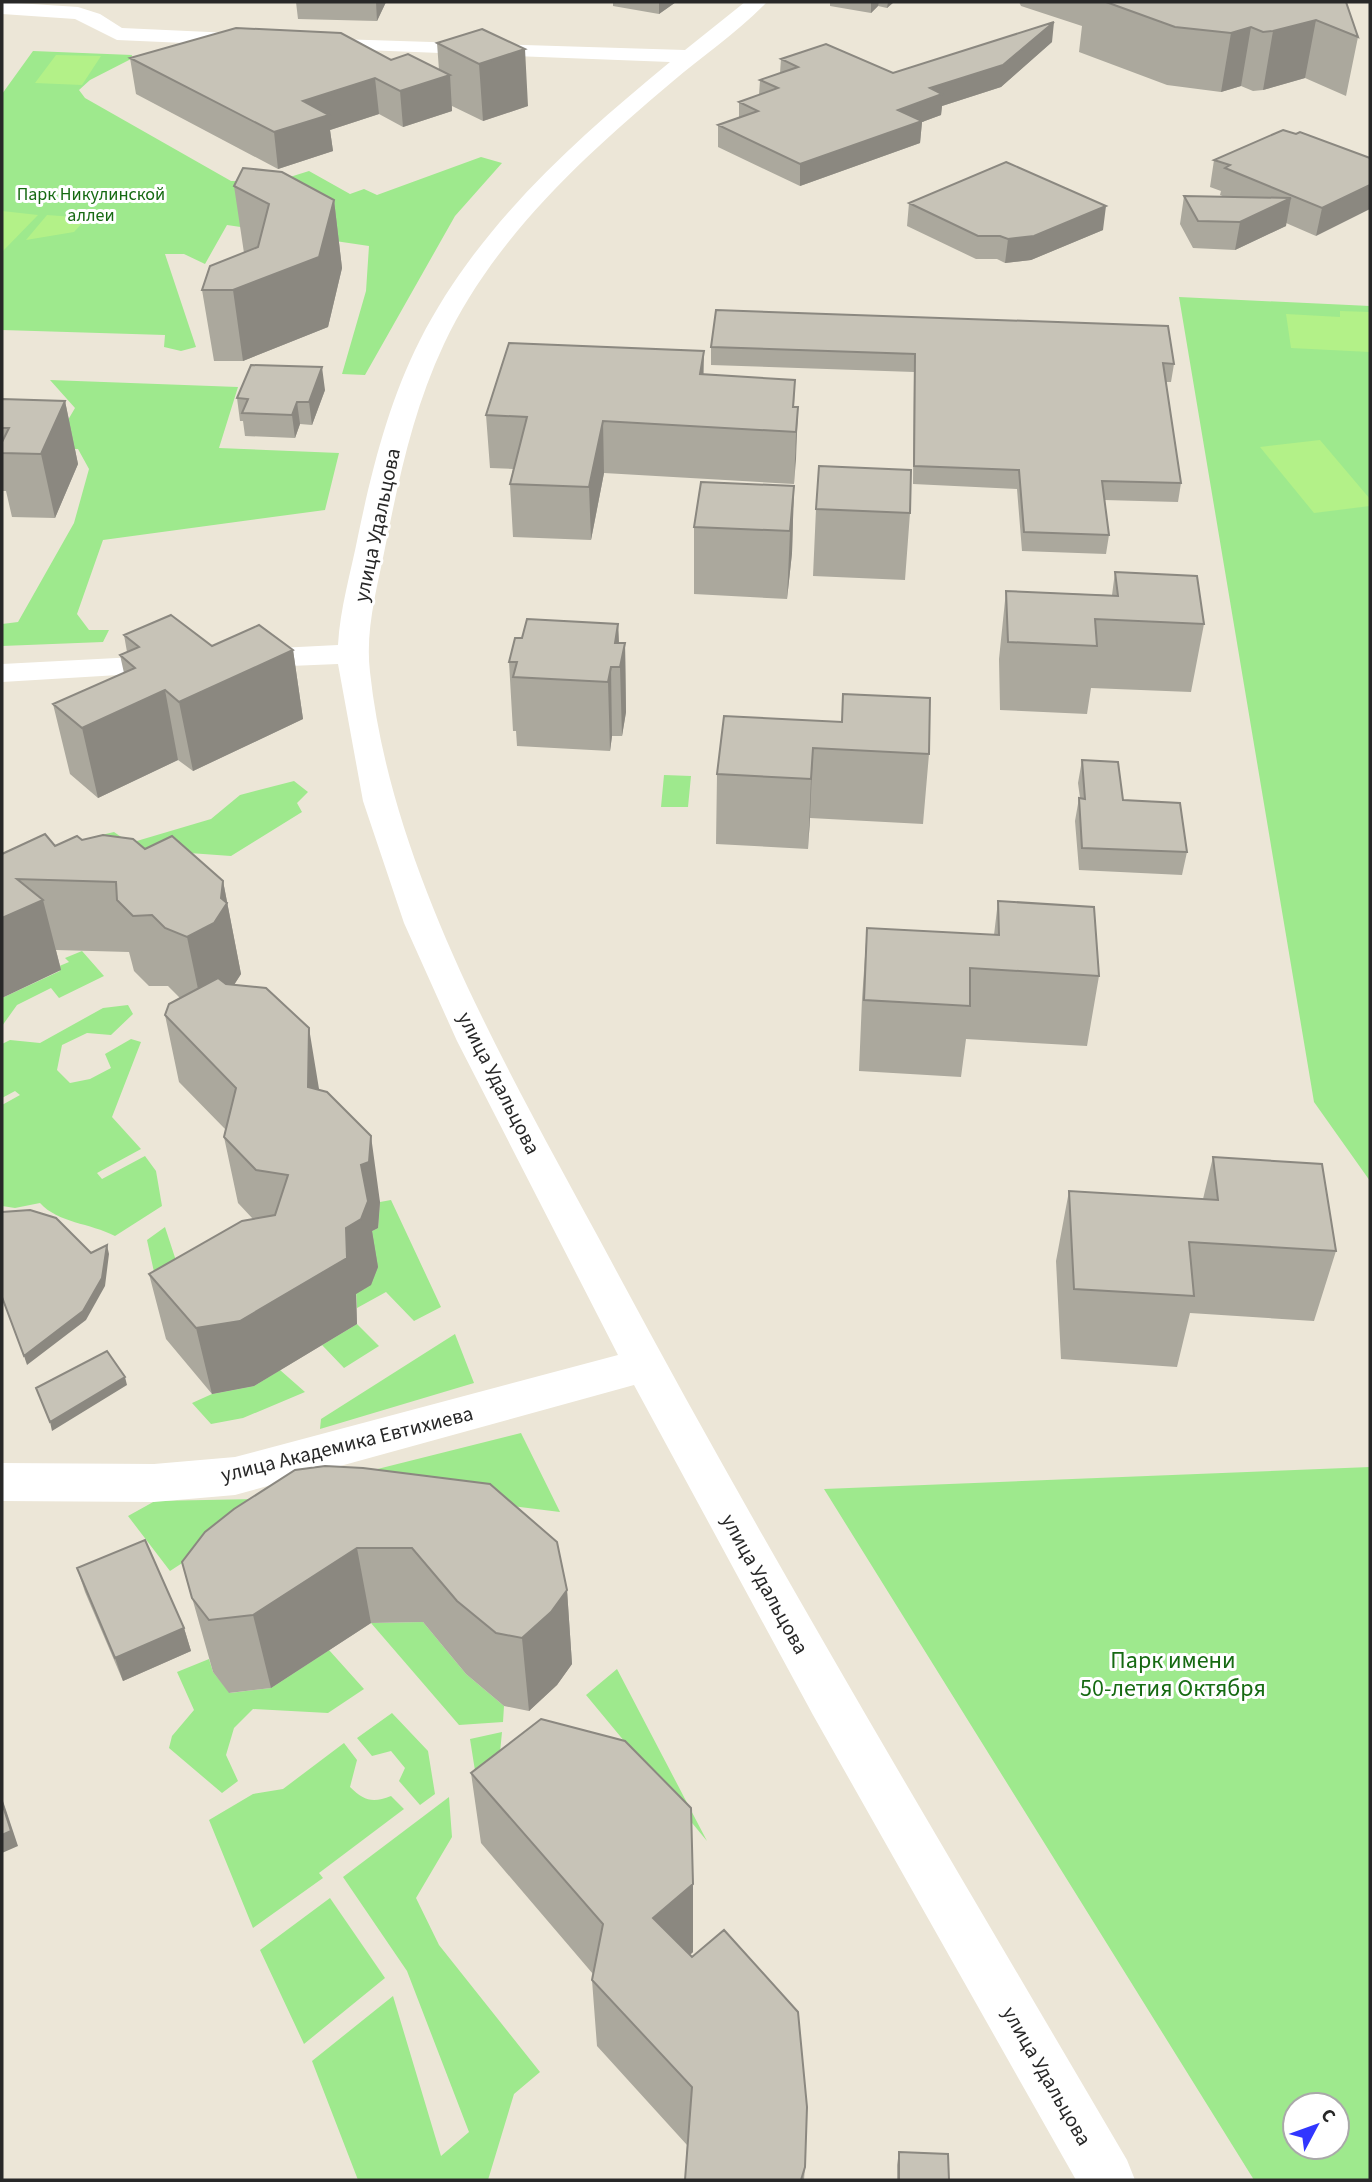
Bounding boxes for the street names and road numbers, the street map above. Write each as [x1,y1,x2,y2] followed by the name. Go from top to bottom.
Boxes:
[346,445,408,605] street label: улица Удальцова
[450,1006,548,1160] street label: улица Удальцова
[218,1398,476,1490] street label: улица Академика Евтихиева
[714,1508,816,1660] street label: улица Удальцова
[995,2001,1099,2151] street label: улица Удальцова

